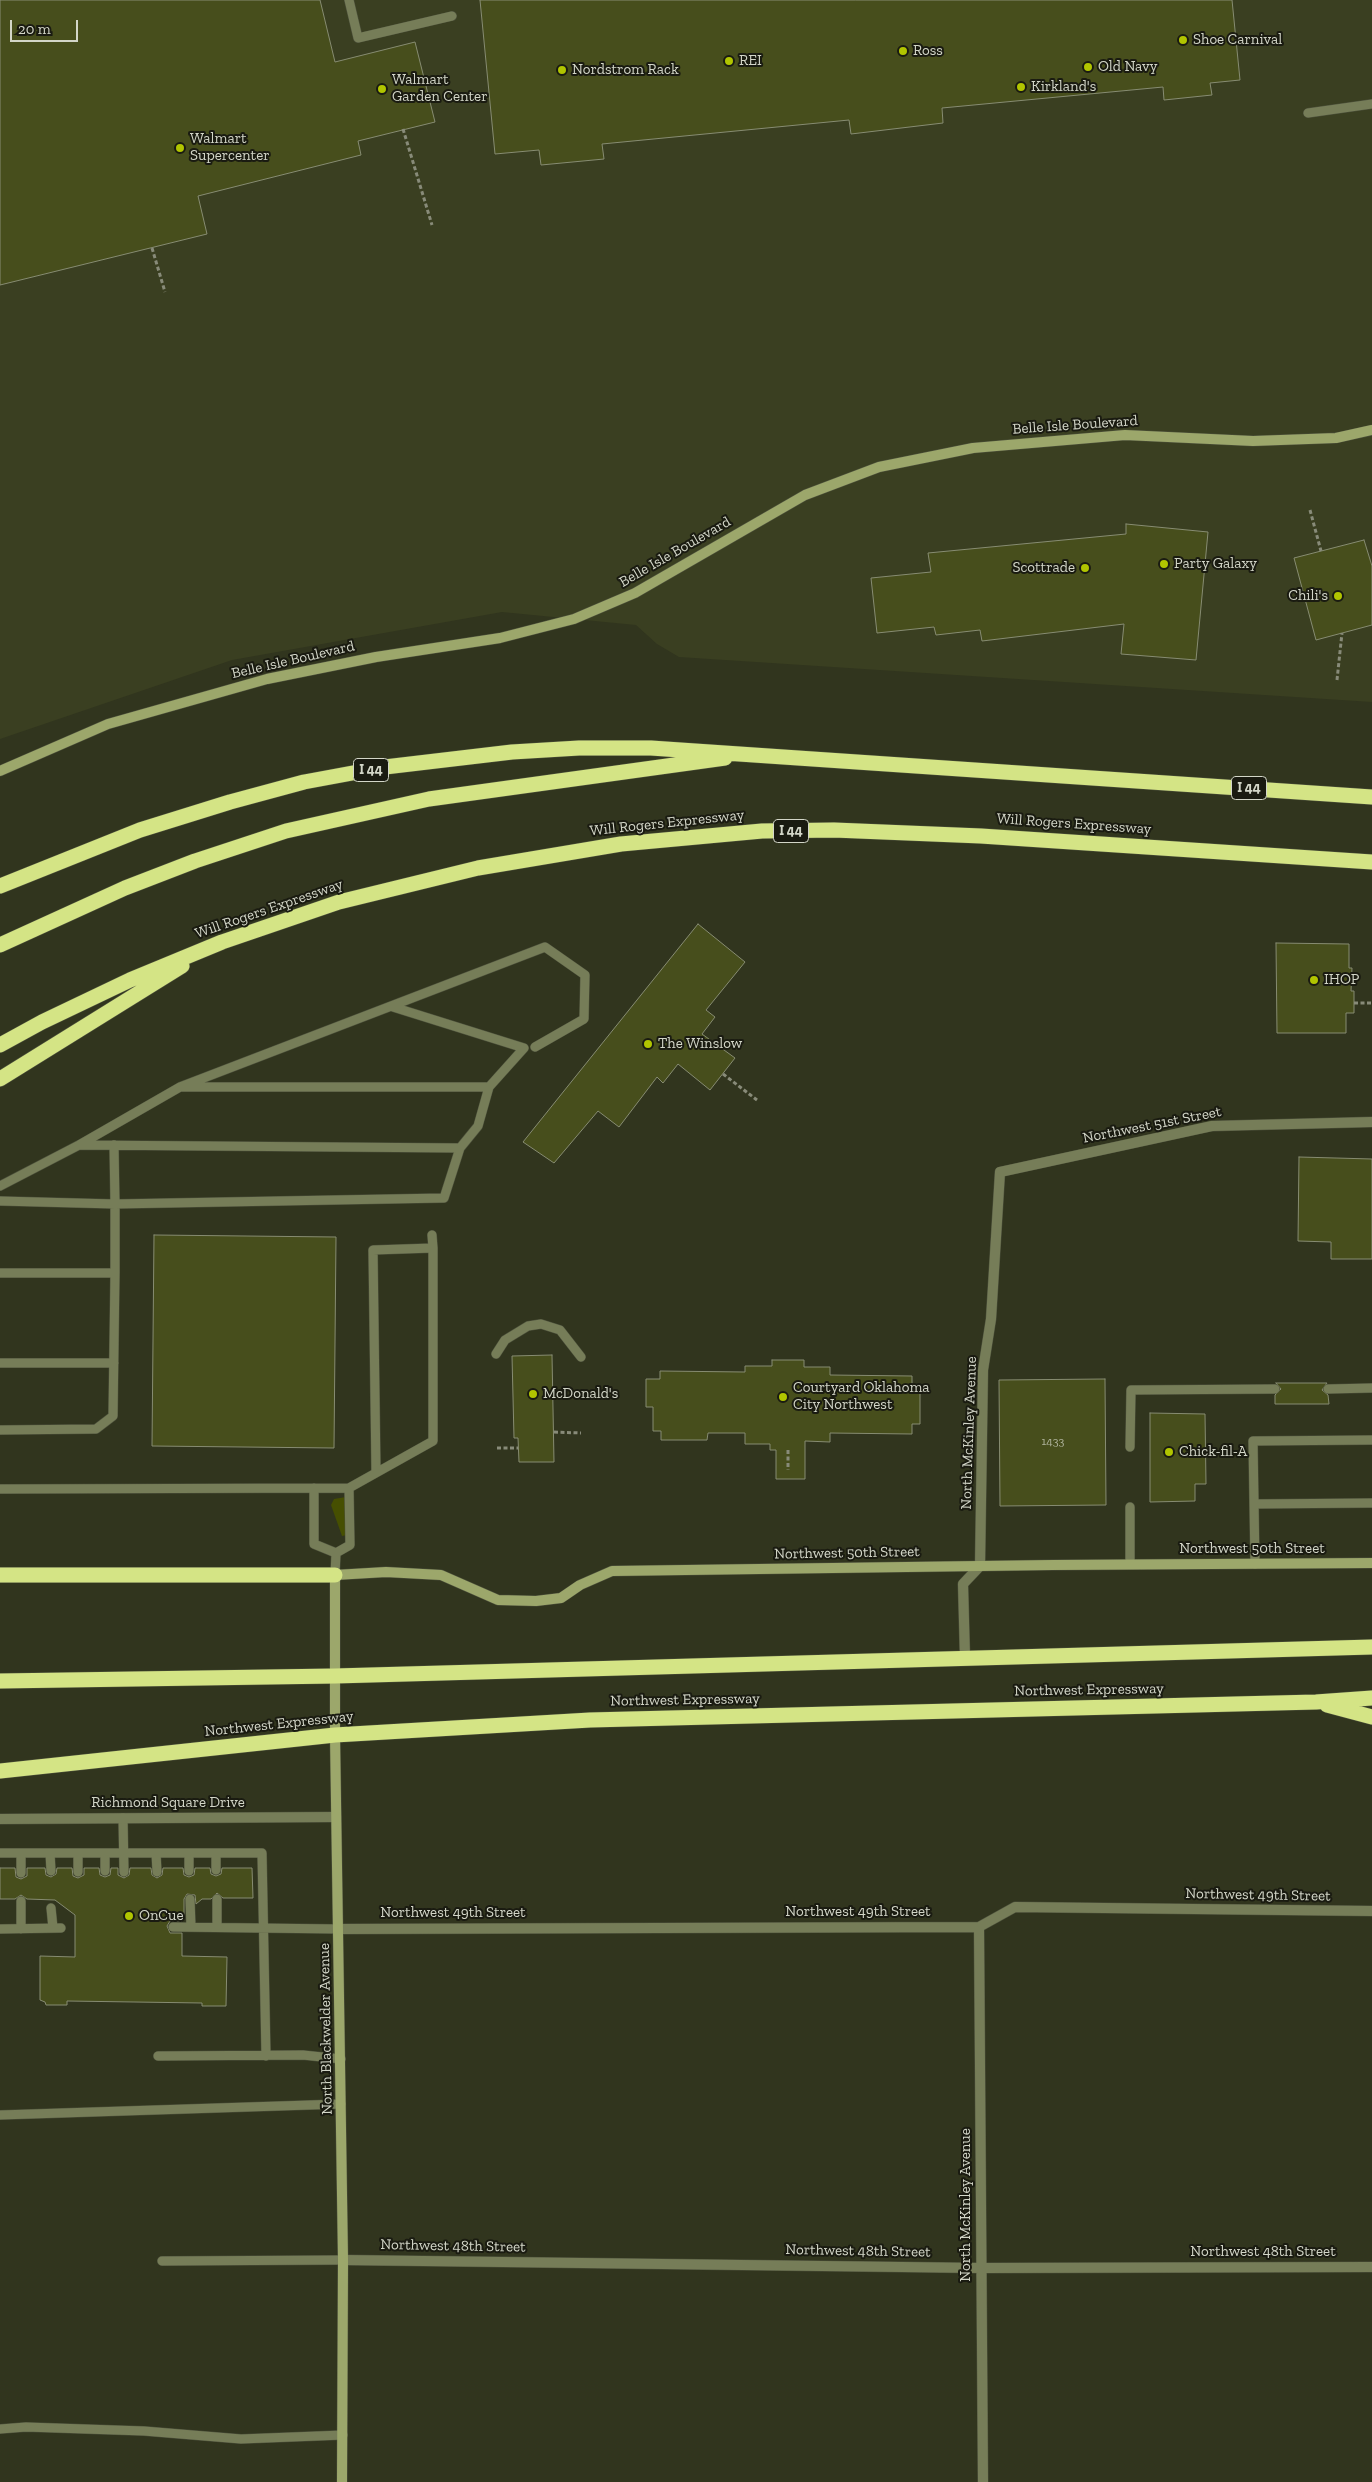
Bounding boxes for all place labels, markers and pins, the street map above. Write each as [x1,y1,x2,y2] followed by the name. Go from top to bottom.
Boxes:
[1193,31,1282,49] place label: Shoe Carnival
[1177,34,1189,46] marker: Shoe Carnival
[913,42,943,60] place label: Ross
[897,45,909,57] marker: Ross
[739,52,762,70] place label: REI
[723,55,735,67] marker: REI
[1098,58,1157,76] place label: Old Navy
[572,61,679,79] place label: Nordstrom Rack
[1082,61,1094,73] marker: Old Navy
[556,64,568,76] marker: Nordstrom Rack
[392,71,487,106] place label: Walmart Garden Center
[1031,78,1096,96] place label: Kirkland's
[1015,81,1027,93] marker: Kirkland's
[376,83,388,95] marker: Walmart Garden Center
[190,130,269,165] place label: Walmart Supercenter
[174,142,186,154] marker: Walmart Supercenter
[1174,555,1257,573] place label: Party Galaxy
[1158,558,1170,570] marker: Party Galaxy
[1012,559,1075,577] place label: Scottrade
[1079,562,1091,574] marker: Scottrade
[1288,587,1328,605] place label: Chili's
[1332,590,1344,602] marker: Chili's
[1324,971,1359,989] place label: IHOP
[1308,974,1320,986] marker: IHOP
[658,1035,742,1053] place label: The Winslow
[642,1038,654,1050] marker: The Winslow
[793,1379,930,1414] place label: Courtyard Oklahoma City Northwest
[543,1385,618,1403] place label: McDonald's
[527,1388,539,1400] marker: McDonald's
[777,1391,789,1403] marker: Courtyard Oklahoma City Northwest
[1179,1443,1247,1461] place label: Chick-fil-A
[1163,1446,1175,1458] marker: Chick-fil-A
[139,1907,183,1925] place label: OnCue
[123,1910,135,1922] marker: OnCue

